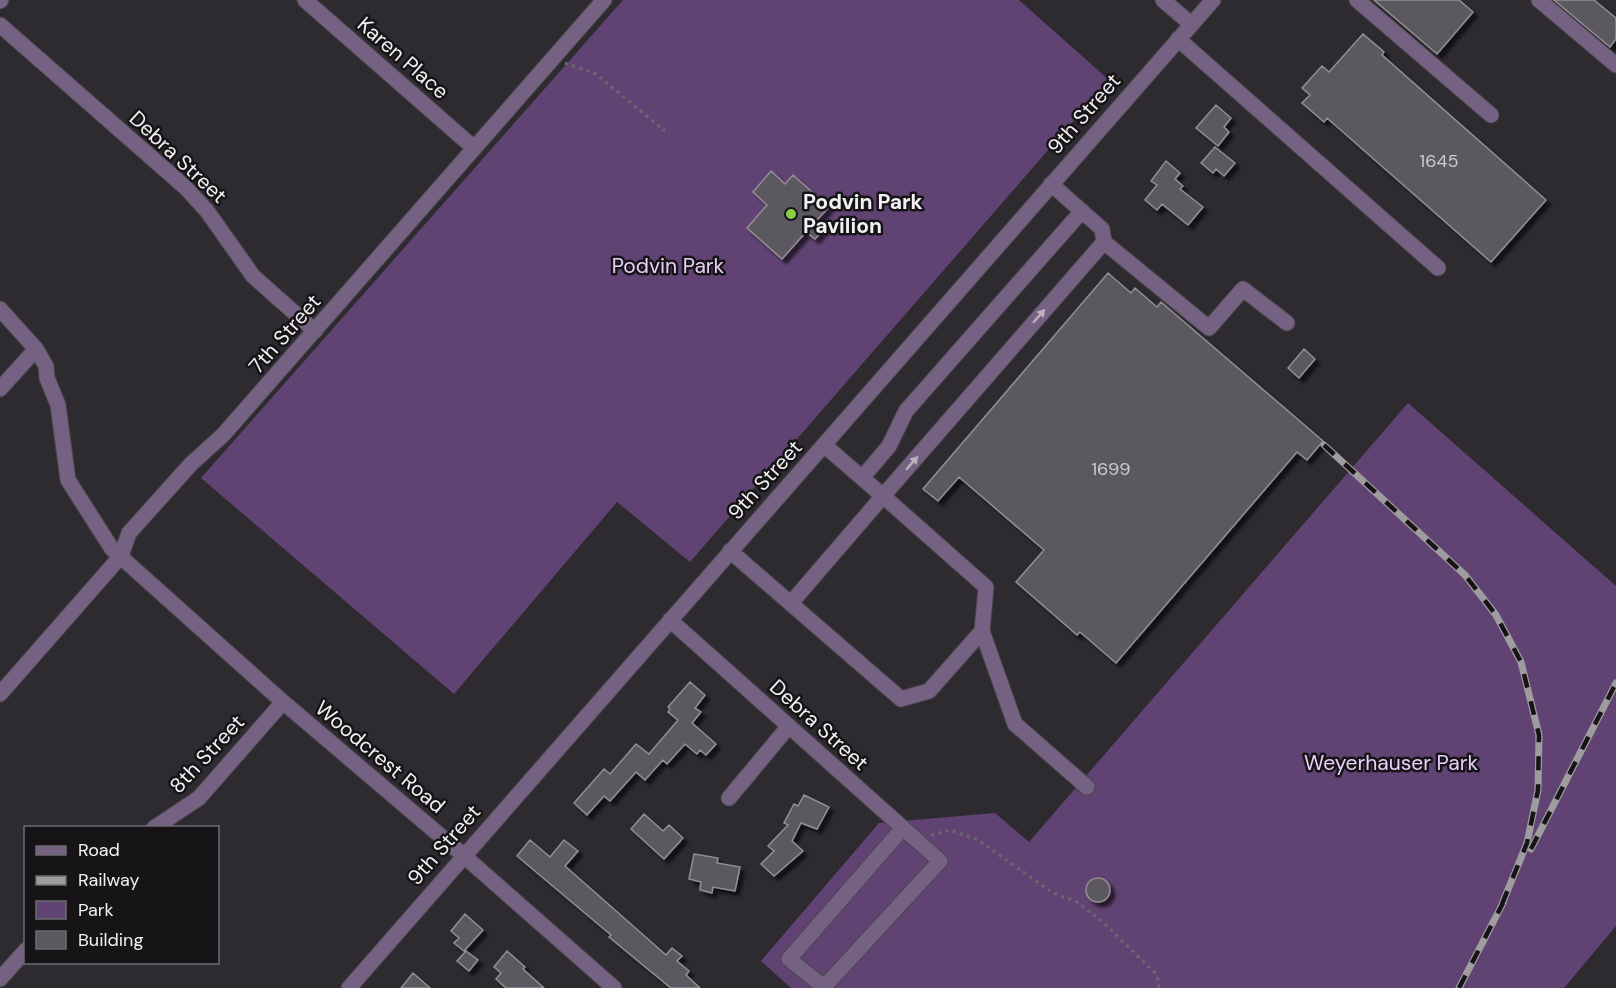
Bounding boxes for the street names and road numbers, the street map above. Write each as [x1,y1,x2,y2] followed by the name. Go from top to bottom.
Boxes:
[351,11,455,105] street label: Karen Place
[1041,68,1127,160] street label: 9th Street
[123,105,233,209] street label: Debra Street
[243,288,327,380] street label: 7th Street
[722,434,808,526] street label: 9th Street
[764,673,874,777] street label: Debra Street
[309,694,451,820] street label: Woodcrest Road
[163,709,251,799] street label: 8th Street
[401,799,487,891] street label: 9th Street

